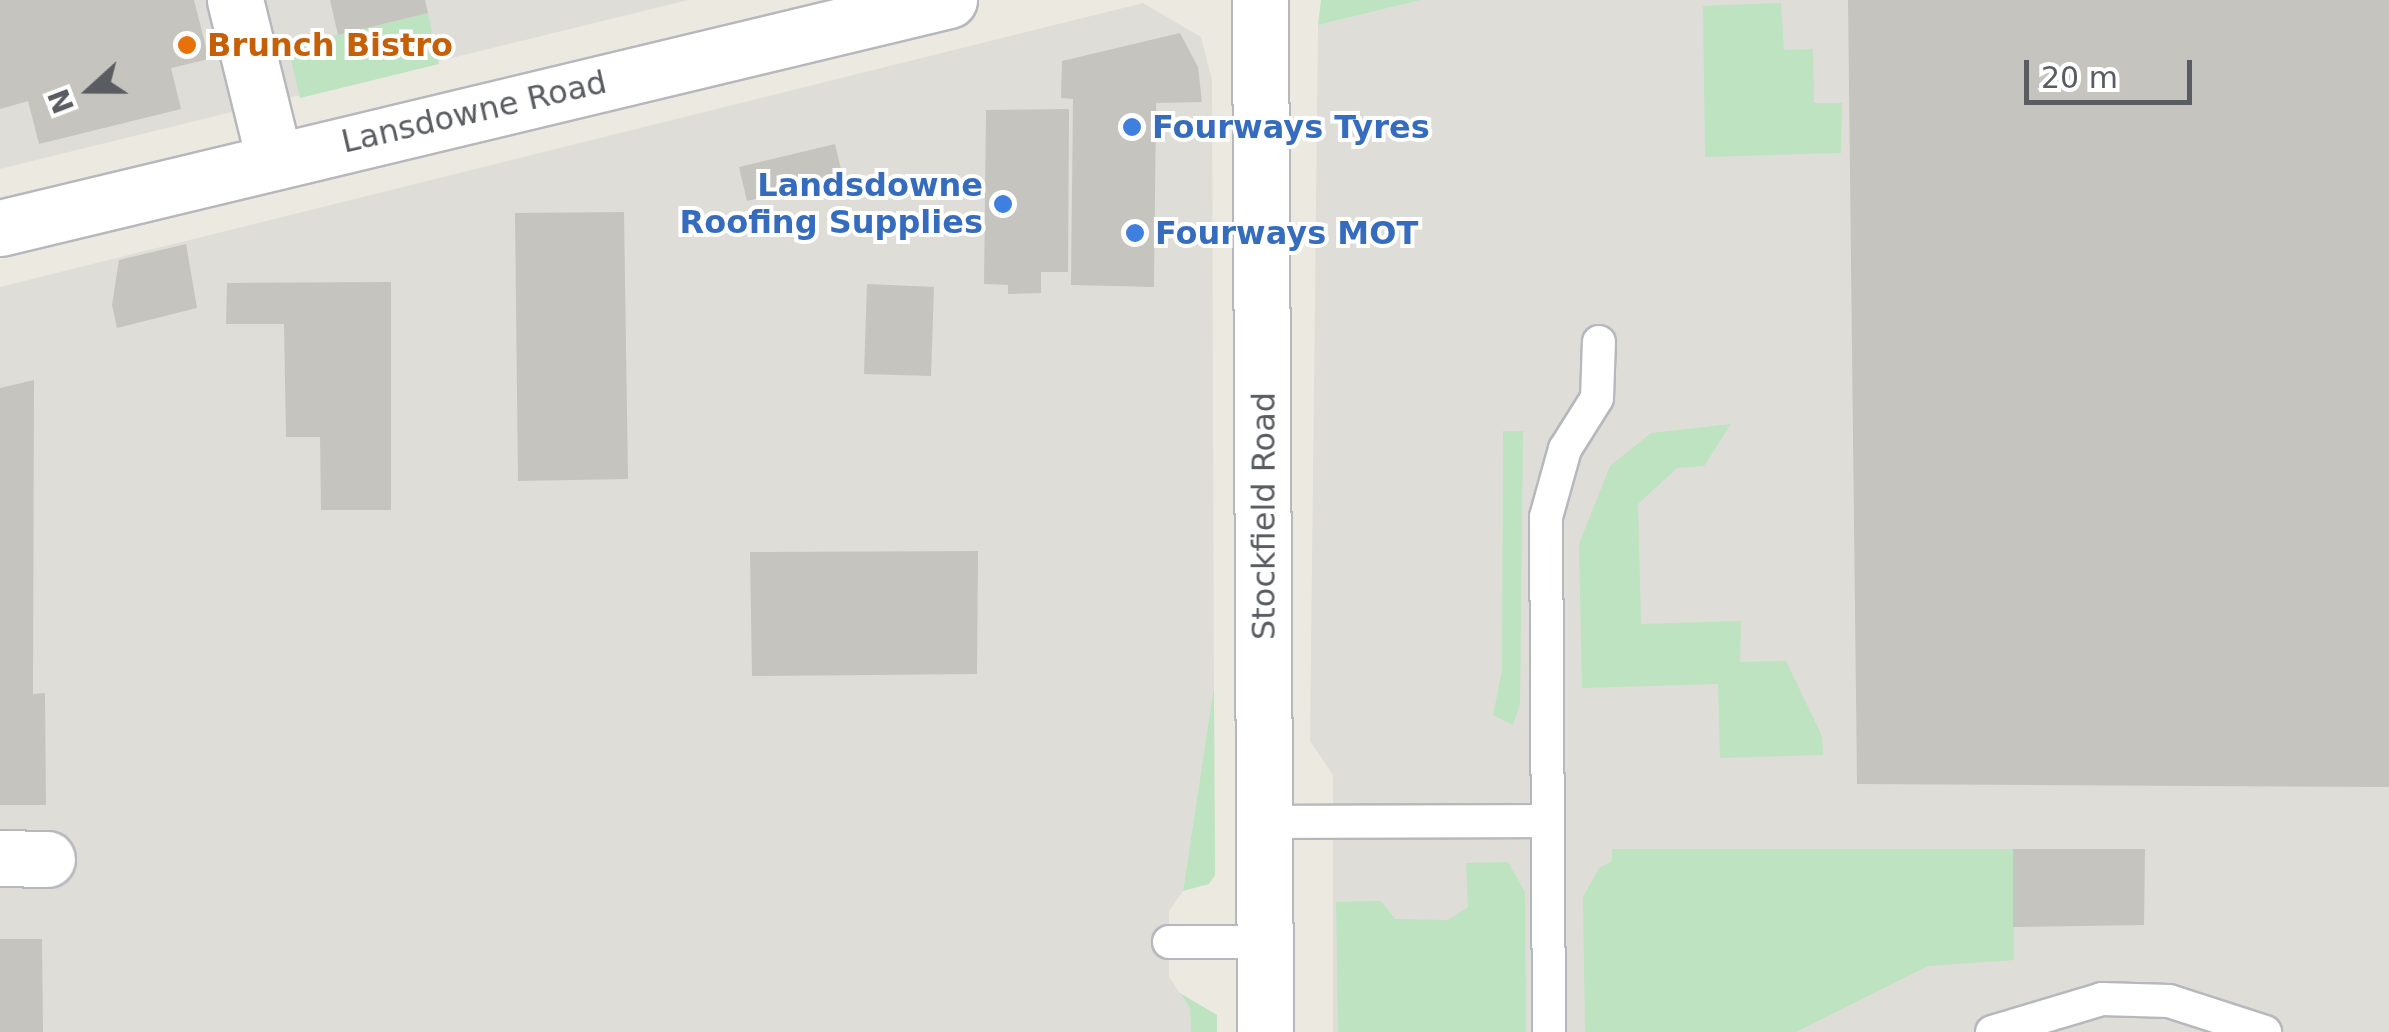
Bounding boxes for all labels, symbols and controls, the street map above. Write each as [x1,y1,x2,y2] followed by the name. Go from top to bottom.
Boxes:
[207,26,453,64] place label: Brunch Bistro
[176,34,198,56] marker: Brunch Bistro
[40,40,140,140] north arrow
[2029,40,2196,102] scale bar
[2041,60,2118,95] text: 20 m
[338,63,610,161] street label: Lansdowne Road
[42,84,81,118] text: N
[1152,108,1430,146] place label: Fourways Tyres
[1121,116,1143,138] marker: Fourways Tyres
[680,167,983,242] place label: Landsdowne Roofing Supplies
[992,193,1014,215] marker: Landsdowne Roofing Supplies
[1155,214,1418,252] place label: Fourways MOT
[1124,222,1146,244] marker: Fourways MOT
[1245,392,1283,640] street label: Stockfield Road

